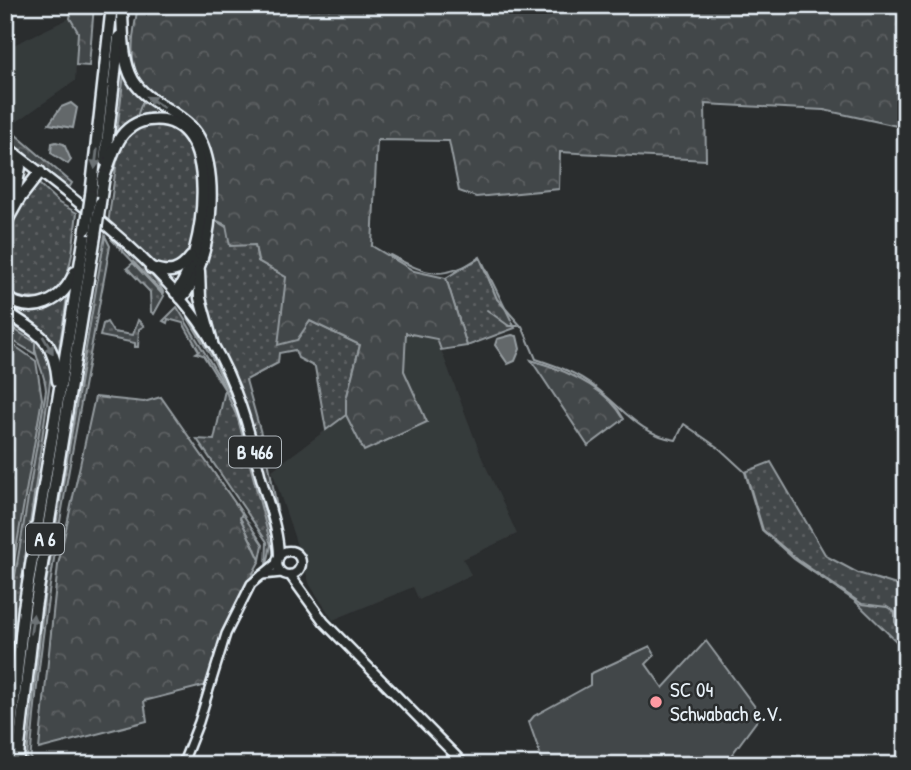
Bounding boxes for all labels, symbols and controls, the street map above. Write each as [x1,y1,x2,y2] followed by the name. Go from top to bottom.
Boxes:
[145,95,165,108] one-way arrow
[90,148,101,170] one-way arrow
[42,335,54,354] one-way arrow
[229,436,281,467] road number: B 466
[26,524,64,554] road number: A 6
[27,613,38,635] one-way arrow
[670,675,782,728] place label: SC 04 Schwabach e.V.
[648,694,664,710] marker: SC 04 Schwabach e.V.

